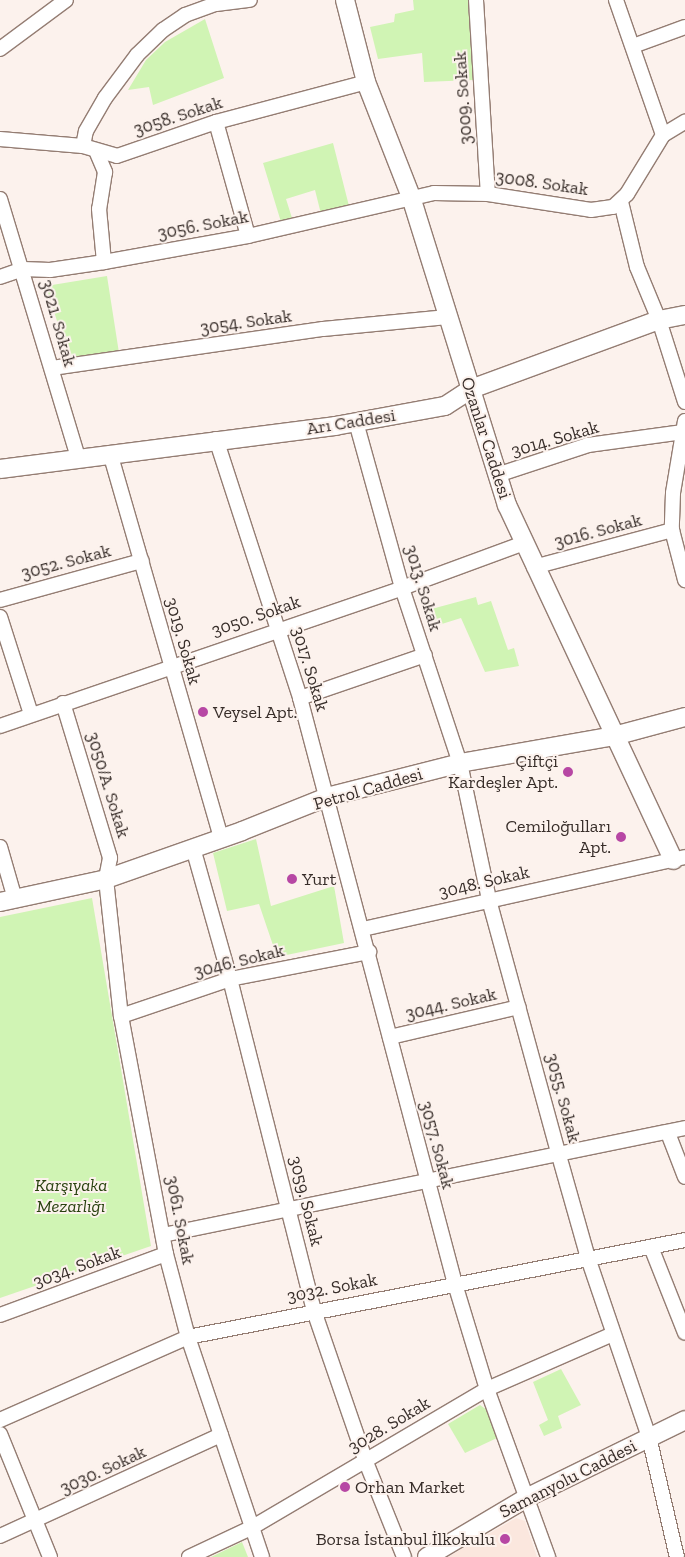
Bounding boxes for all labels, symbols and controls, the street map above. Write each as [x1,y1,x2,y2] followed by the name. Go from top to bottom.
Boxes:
[449,51,477,145] street label: 3009. Sokak
[131,92,225,140] street label: 3058. Sokak
[494,166,590,200] street label: 3008. Sokak
[156,206,250,244] street label: 3056. Sokak
[35,277,81,369] street label: 3021. Sokak
[199,305,293,339] street label: 3054. Sokak
[456,374,516,502] street label: Ozanlar Caddesi
[305,404,397,440] street label: Arı Caddesi
[509,416,601,462] street label: 3014. Sokak
[552,509,644,553] street label: 3016. Sokak
[19,540,113,584] street label: 3052. Sokak
[400,542,446,634] street label: 3013. Sokak
[209,591,303,641] street label: 3050. Sokak
[160,595,206,687] street label: 3019. Sokak
[287,624,333,714] street label: 3017. Sokak
[213,701,298,723] place label: Veysel Apt.
[197,706,209,718] marker: Veysel Apt.
[82,729,134,841] street label: 3050/A. Sokak
[447,751,558,794] place label: Çiftçi Kardeşler Apt.
[311,763,425,815] street label: Petrol Caddesi
[562,766,574,778] marker: Çiftçi Kardeşler Apt.
[505,816,611,859] place label: Cemiloğulları Apt.
[615,831,627,843] marker: Cemiloğulları Apt.
[437,861,531,903] street label: 3048. Sokak
[302,868,337,890] place label: Yurt
[286,873,298,885] marker: Yurt
[192,939,286,983] street label: 3046. Sokak
[403,983,499,1025] street label: 3044. Sokak
[541,1051,585,1145] street label: 3055. Sokak
[415,1099,459,1191] street label: 3057. Sokak
[284,1154,328,1248] street label: 3059. Sokak
[161,1174,199,1266] street label: 3061. Sokak
[35,1175,107,1218] park label: Karşıyaka Mezarlığı
[30,1241,124,1293] street label: 3034. Sokak
[285,1269,379,1307] street label: 3032. Sokak
[344,1392,434,1458] street label: 3028. Sokak
[496,1435,640,1523] street label: Samanyolu Caddesi
[57,1441,149,1499] street label: 3030. Sokak
[355,1476,465,1498] place label: Orhan Market
[339,1481,351,1493] marker: Orhan Market
[316,1528,495,1550] place label: Borsa İstanbul İlkokulu
[499,1533,511,1545] marker: Borsa İstanbul İlkokulu

